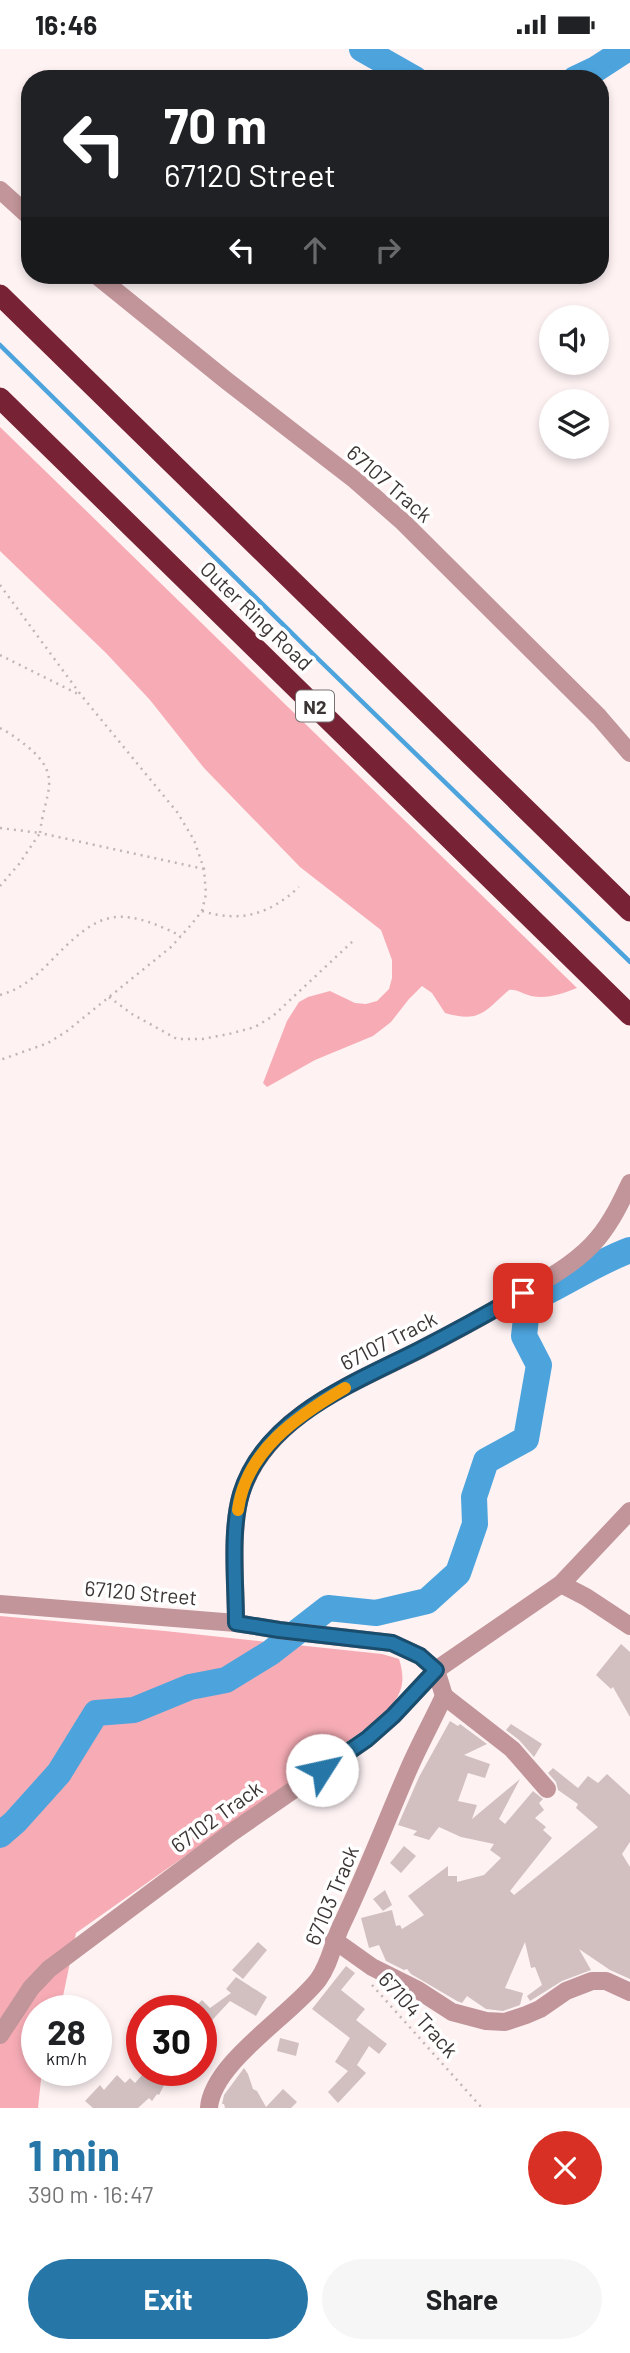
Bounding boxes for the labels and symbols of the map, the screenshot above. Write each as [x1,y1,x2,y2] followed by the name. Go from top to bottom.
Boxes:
[342,439,438,527] street label: 67107 Track
[196,555,318,675] street label: Outer Ring Road
[296,691,334,721] road number: N2
[493,1263,553,1323] pin
[336,1305,440,1375] street label: 67107 Track
[84,1575,198,1609] street label: 67120 Street
[285,1733,359,1807] position arrow
[166,1775,266,1857] street label: 67102 Track
[299,1841,363,1949] street label: 67103 Track
[374,1966,464,2062] street label: 67104 Track
[126,1995,217,2086] speed limit sign: 30

